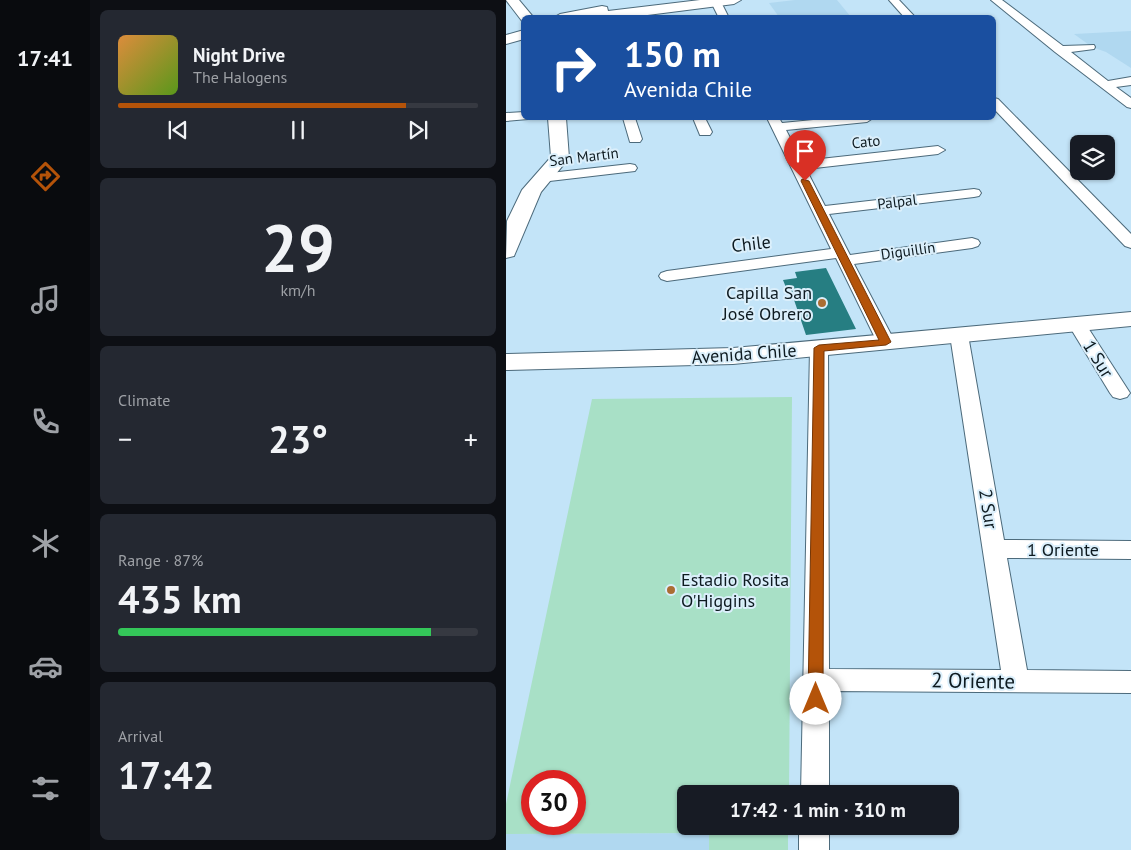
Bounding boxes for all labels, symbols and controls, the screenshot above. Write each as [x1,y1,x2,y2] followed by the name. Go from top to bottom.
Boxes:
[624,31,721,77] text: 150 m
[541,35,606,100] icon: right
[193,43,285,67] text: Night Drive
[17,44,73,72] text: 17:41
[193,67,287,87] text: The Halogens
[624,75,752,103] text: Avenida Chile
[164,116,192,144] icon: previous
[284,116,312,144] icon: pause
[404,116,432,144] icon: next
[784,130,826,181] pin
[851,131,881,152] street label: Cato
[1070,135,1115,180] map controls
[1070,135,1115,180] button: layers
[791,137,819,165] icon: arrive
[548,143,620,170] street label: San Martín
[28,159,63,194] icon: directions
[876,190,918,213] street label: Palpal
[261,205,335,289] text: 29
[730,230,772,257] street label: Chile
[879,237,936,264] street label: Diguillín
[280,280,316,300] text: km/h
[722,281,812,325] place label: Capilla San José Obrero
[28,282,63,317] icon: music
[816,297,828,309] marker: Capilla San José Obrero
[1078,336,1119,382] street label: 1 Sur
[691,338,797,369] street label: Avenida Chile
[118,390,170,410] text: Climate
[28,404,63,439] icon: phone
[268,414,328,463] text: 23°
[118,420,132,457] text: −
[464,420,478,457] text: +
[974,487,1003,530] street label: 2 Sur
[28,526,63,561] icon: climate
[1027,538,1099,561] street label: 1 Oriente
[118,550,203,570] text: Range · 87%
[681,568,789,612] place label: Estadio Rosita O'Higgins
[118,574,242,623] text: 435 km
[665,584,677,596] marker: Estadio Rosita O'Higgins
[28,649,63,684] icon: car
[931,666,1015,695] street label: 2 Oriente
[789,672,841,724] position arrow
[118,726,163,746] text: Arrival
[118,750,214,799] text: 17:42
[521,770,586,835] speed limit sign: 30
[28,771,63,806] icon: filters
[730,798,906,822] text: 17:42 · 1 min · 310 m

